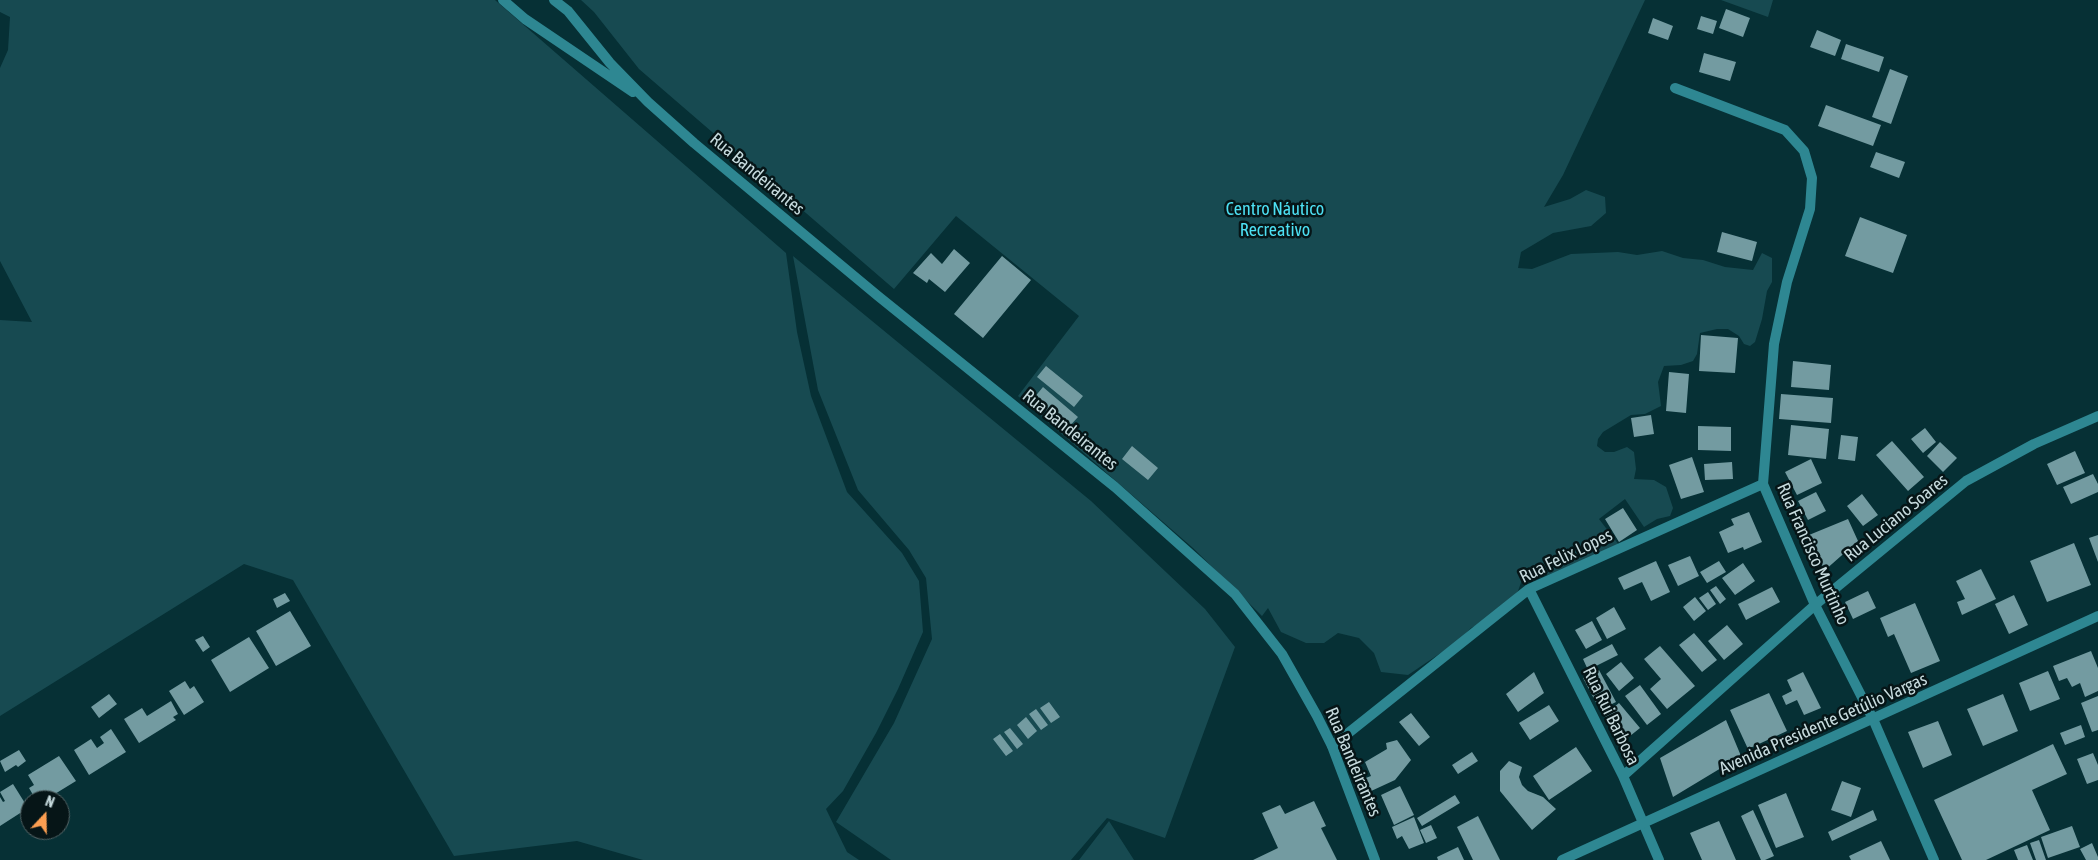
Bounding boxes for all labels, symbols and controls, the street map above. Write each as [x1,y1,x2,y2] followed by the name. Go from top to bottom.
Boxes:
[705,128,809,220] street label: Rua Bandeirantes
[1226,198,1324,240] park label: Centro Náutico Recreativo
[1018,385,1122,475] street label: Rua Bandeirantes
[1840,470,1952,566] street label: Rua Luciano Soares
[1772,480,1854,628] street label: Rua Francisco Murtinho
[1516,524,1616,588] street label: Rua Felix Lopes
[1578,663,1644,769] street label: Rua Rui Barbosa
[1716,668,1930,780] street label: Avenida Presidente Getúlio Vargas
[1320,704,1386,820] street label: Rua Bandeirantes
[20,790,70,840] north arrow
[43,793,57,811] text: N

